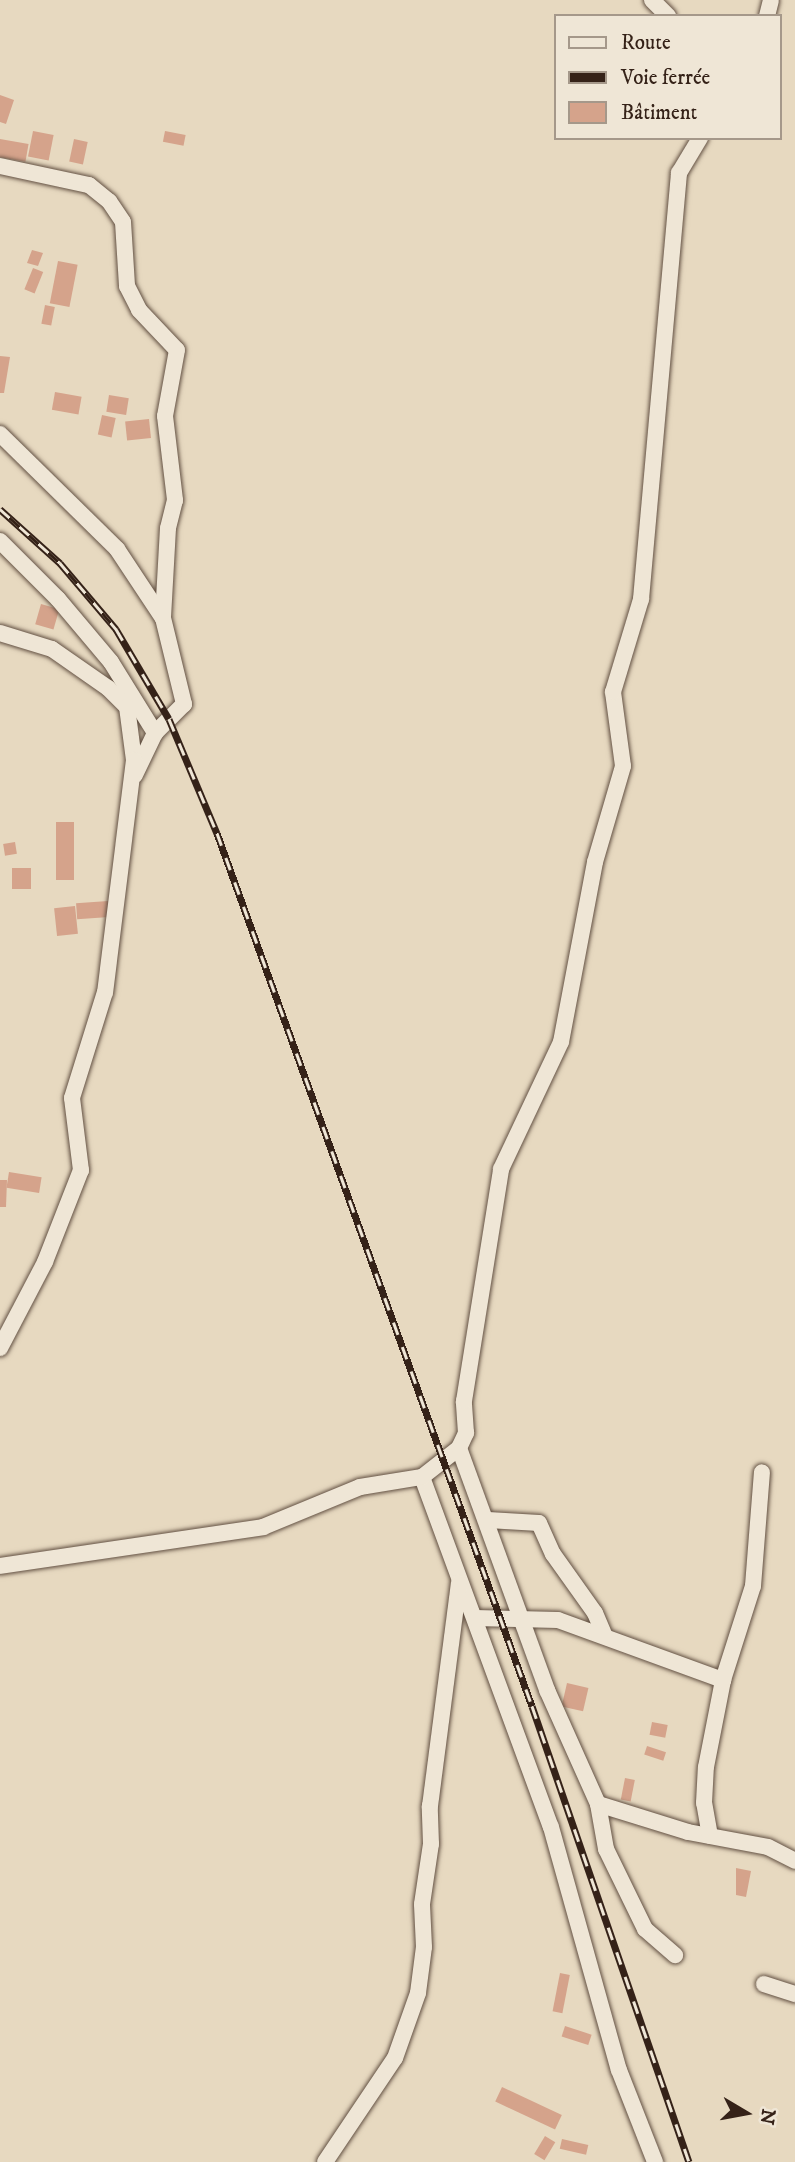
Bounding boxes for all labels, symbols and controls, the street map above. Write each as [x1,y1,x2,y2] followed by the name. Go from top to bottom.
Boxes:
[554,14,781,140] legend
[621,30,671,56] text: Route
[621,65,710,91] text: Voie ferrée
[621,100,697,126] text: Bâtiment
[711,2078,781,2148] north arrow
[754,2107,780,2126] text: N

